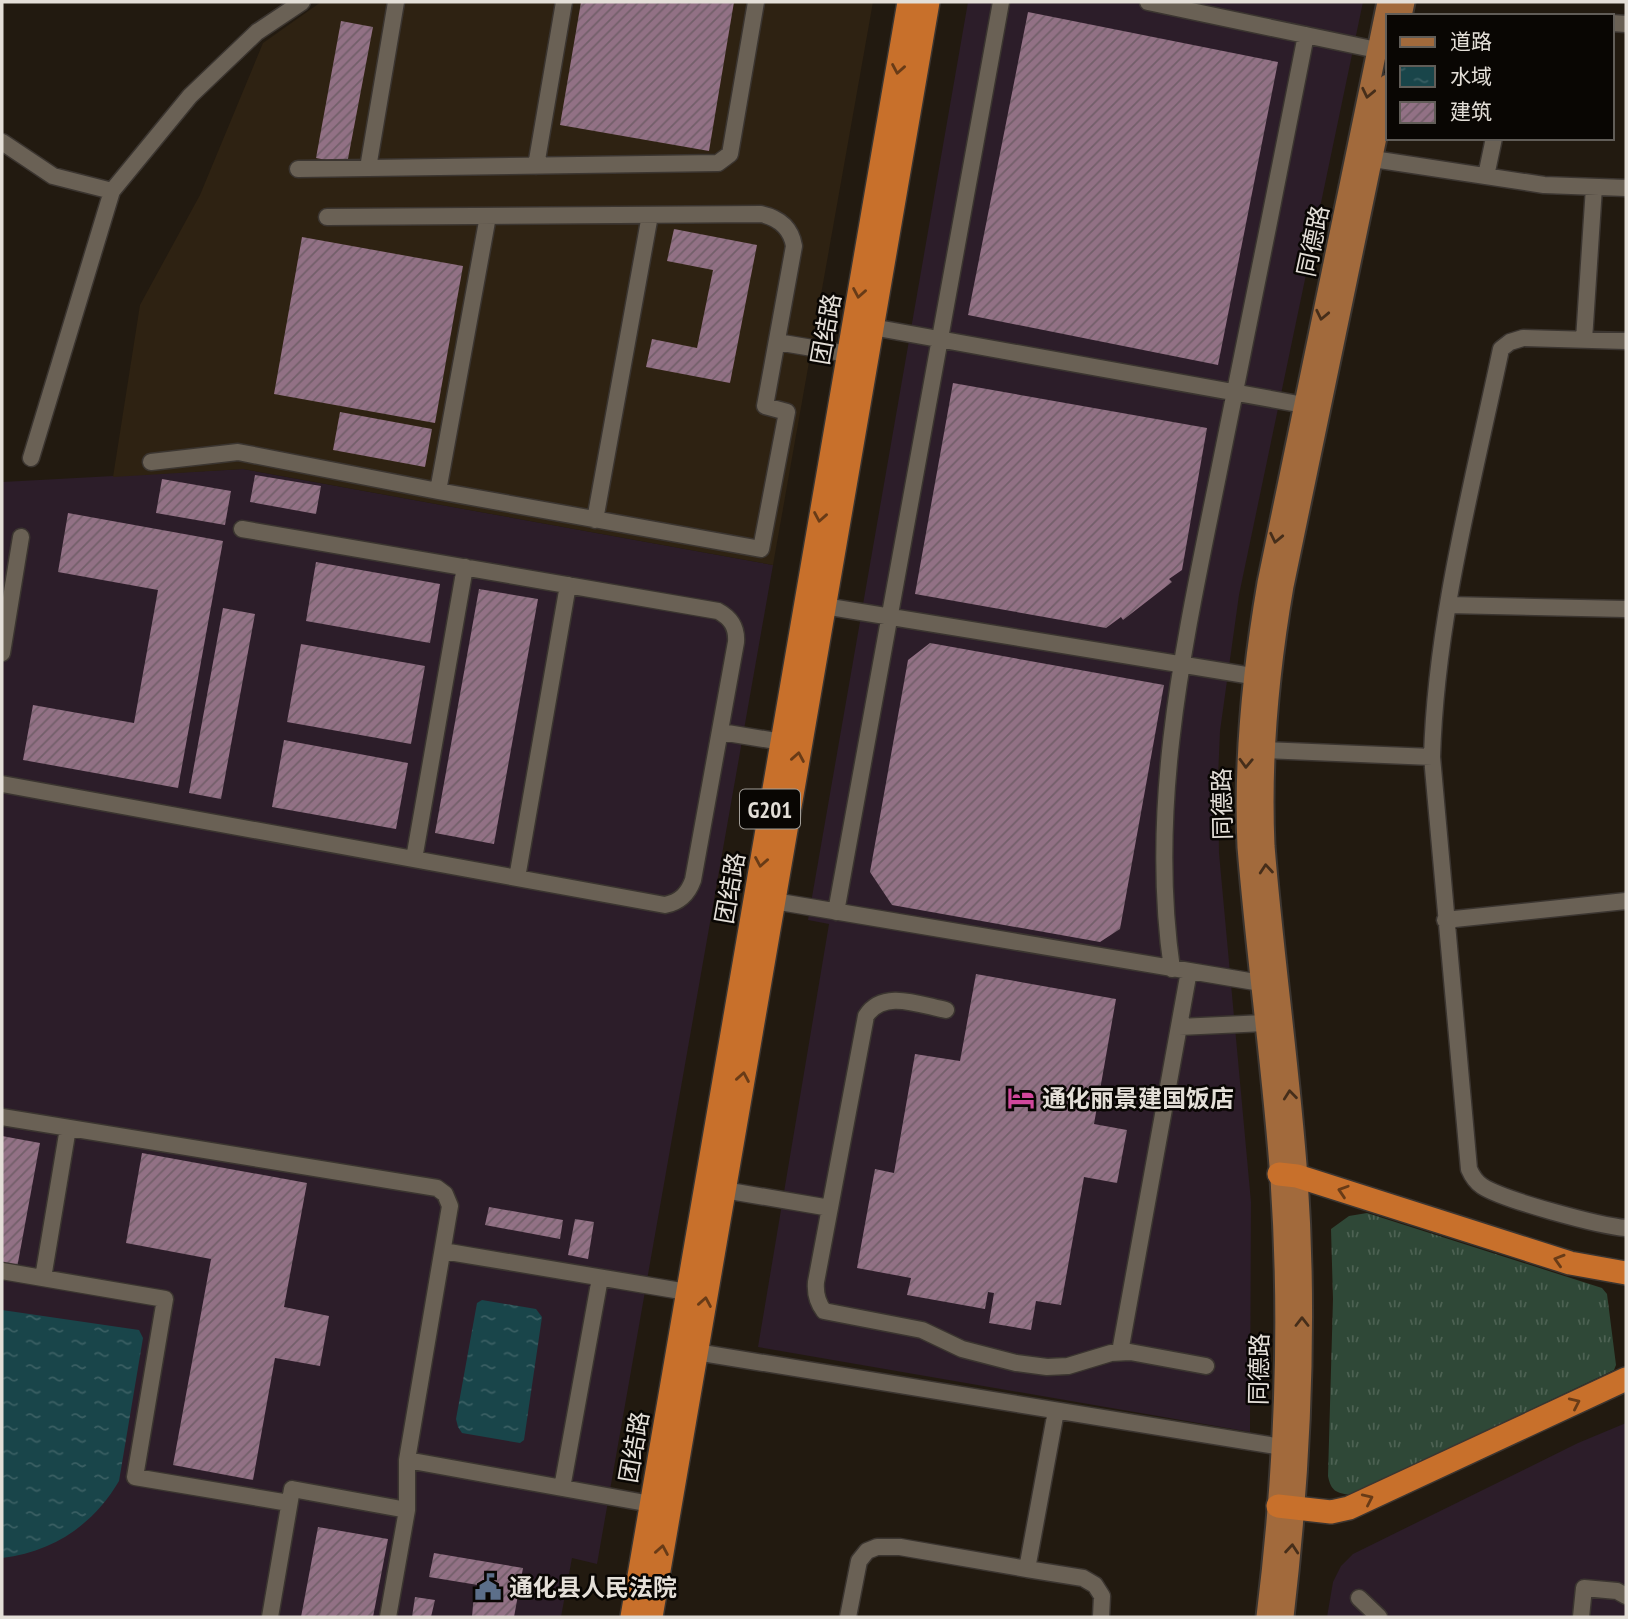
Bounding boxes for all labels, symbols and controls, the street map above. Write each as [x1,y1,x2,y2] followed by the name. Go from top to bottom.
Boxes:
[1386,14,1614,140] legend
[1450,28,1492,55] text: 道路
[891,63,906,75] one-way arrow
[1450,63,1492,90] text: 水域
[1362,87,1377,99] one-way arrow
[1450,98,1492,125] text: 建筑
[1290,203,1336,279] street label: 同德路
[852,287,867,299] one-way arrow
[804,291,848,367] street label: 团结路
[1316,309,1331,321] one-way arrow
[813,511,828,523] one-way arrow
[1270,532,1285,544] one-way arrow
[790,751,805,763] one-way arrow
[1238,758,1254,769] one-way arrow
[1206,768,1238,840] street label: 同德路
[740,790,800,828] road number: G201
[708,850,752,926] street label: 团结路
[754,856,769,868] one-way arrow
[1259,863,1274,874] one-way arrow
[735,1071,750,1083] one-way arrow
[1006,1083,1036,1113] hotel icon: 通化丽景建国饭店
[1042,1083,1234,1114] place label: 通化丽景建国饭店
[1283,1089,1298,1101] one-way arrow
[1337,1185,1349,1200] one-way arrow
[1554,1254,1566,1268] one-way arrow
[697,1296,712,1308] one-way arrow
[1294,1317,1310,1327] one-way arrow
[1243,1333,1275,1405] street label: 同德路
[1568,1397,1580,1411] one-way arrow
[612,1409,656,1485] street label: 团结路
[1361,1493,1373,1507] one-way arrow
[654,1544,669,1556] one-way arrow
[1284,1544,1299,1555] one-way arrow
[473,1572,503,1602] public building icon: 通化县人民法院
[509,1572,677,1603] place label: 通化县人民法院

